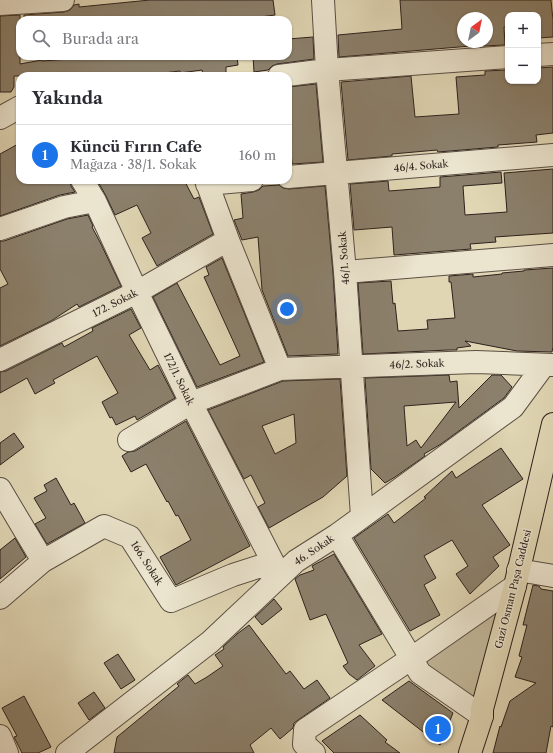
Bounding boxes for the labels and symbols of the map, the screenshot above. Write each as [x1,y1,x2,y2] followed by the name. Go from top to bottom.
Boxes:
[457,12,493,48] north arrow
[393,157,450,175] street label: 46/4. Sokak
[336,230,352,285] street label: 46/1. Sokak
[90,286,141,320] street label: 172. Sokak
[277,299,297,319] your location
[161,351,198,408] street label: 172/1. Sokak
[389,357,446,371] street label: 46/2. Sokak
[492,528,534,650] street label: Gazi Osman Paşa Caddesi
[291,531,338,568] street label: 46. Sokak
[128,539,167,589] street label: 166. Sokak
[425,714,451,744] pin: 1

